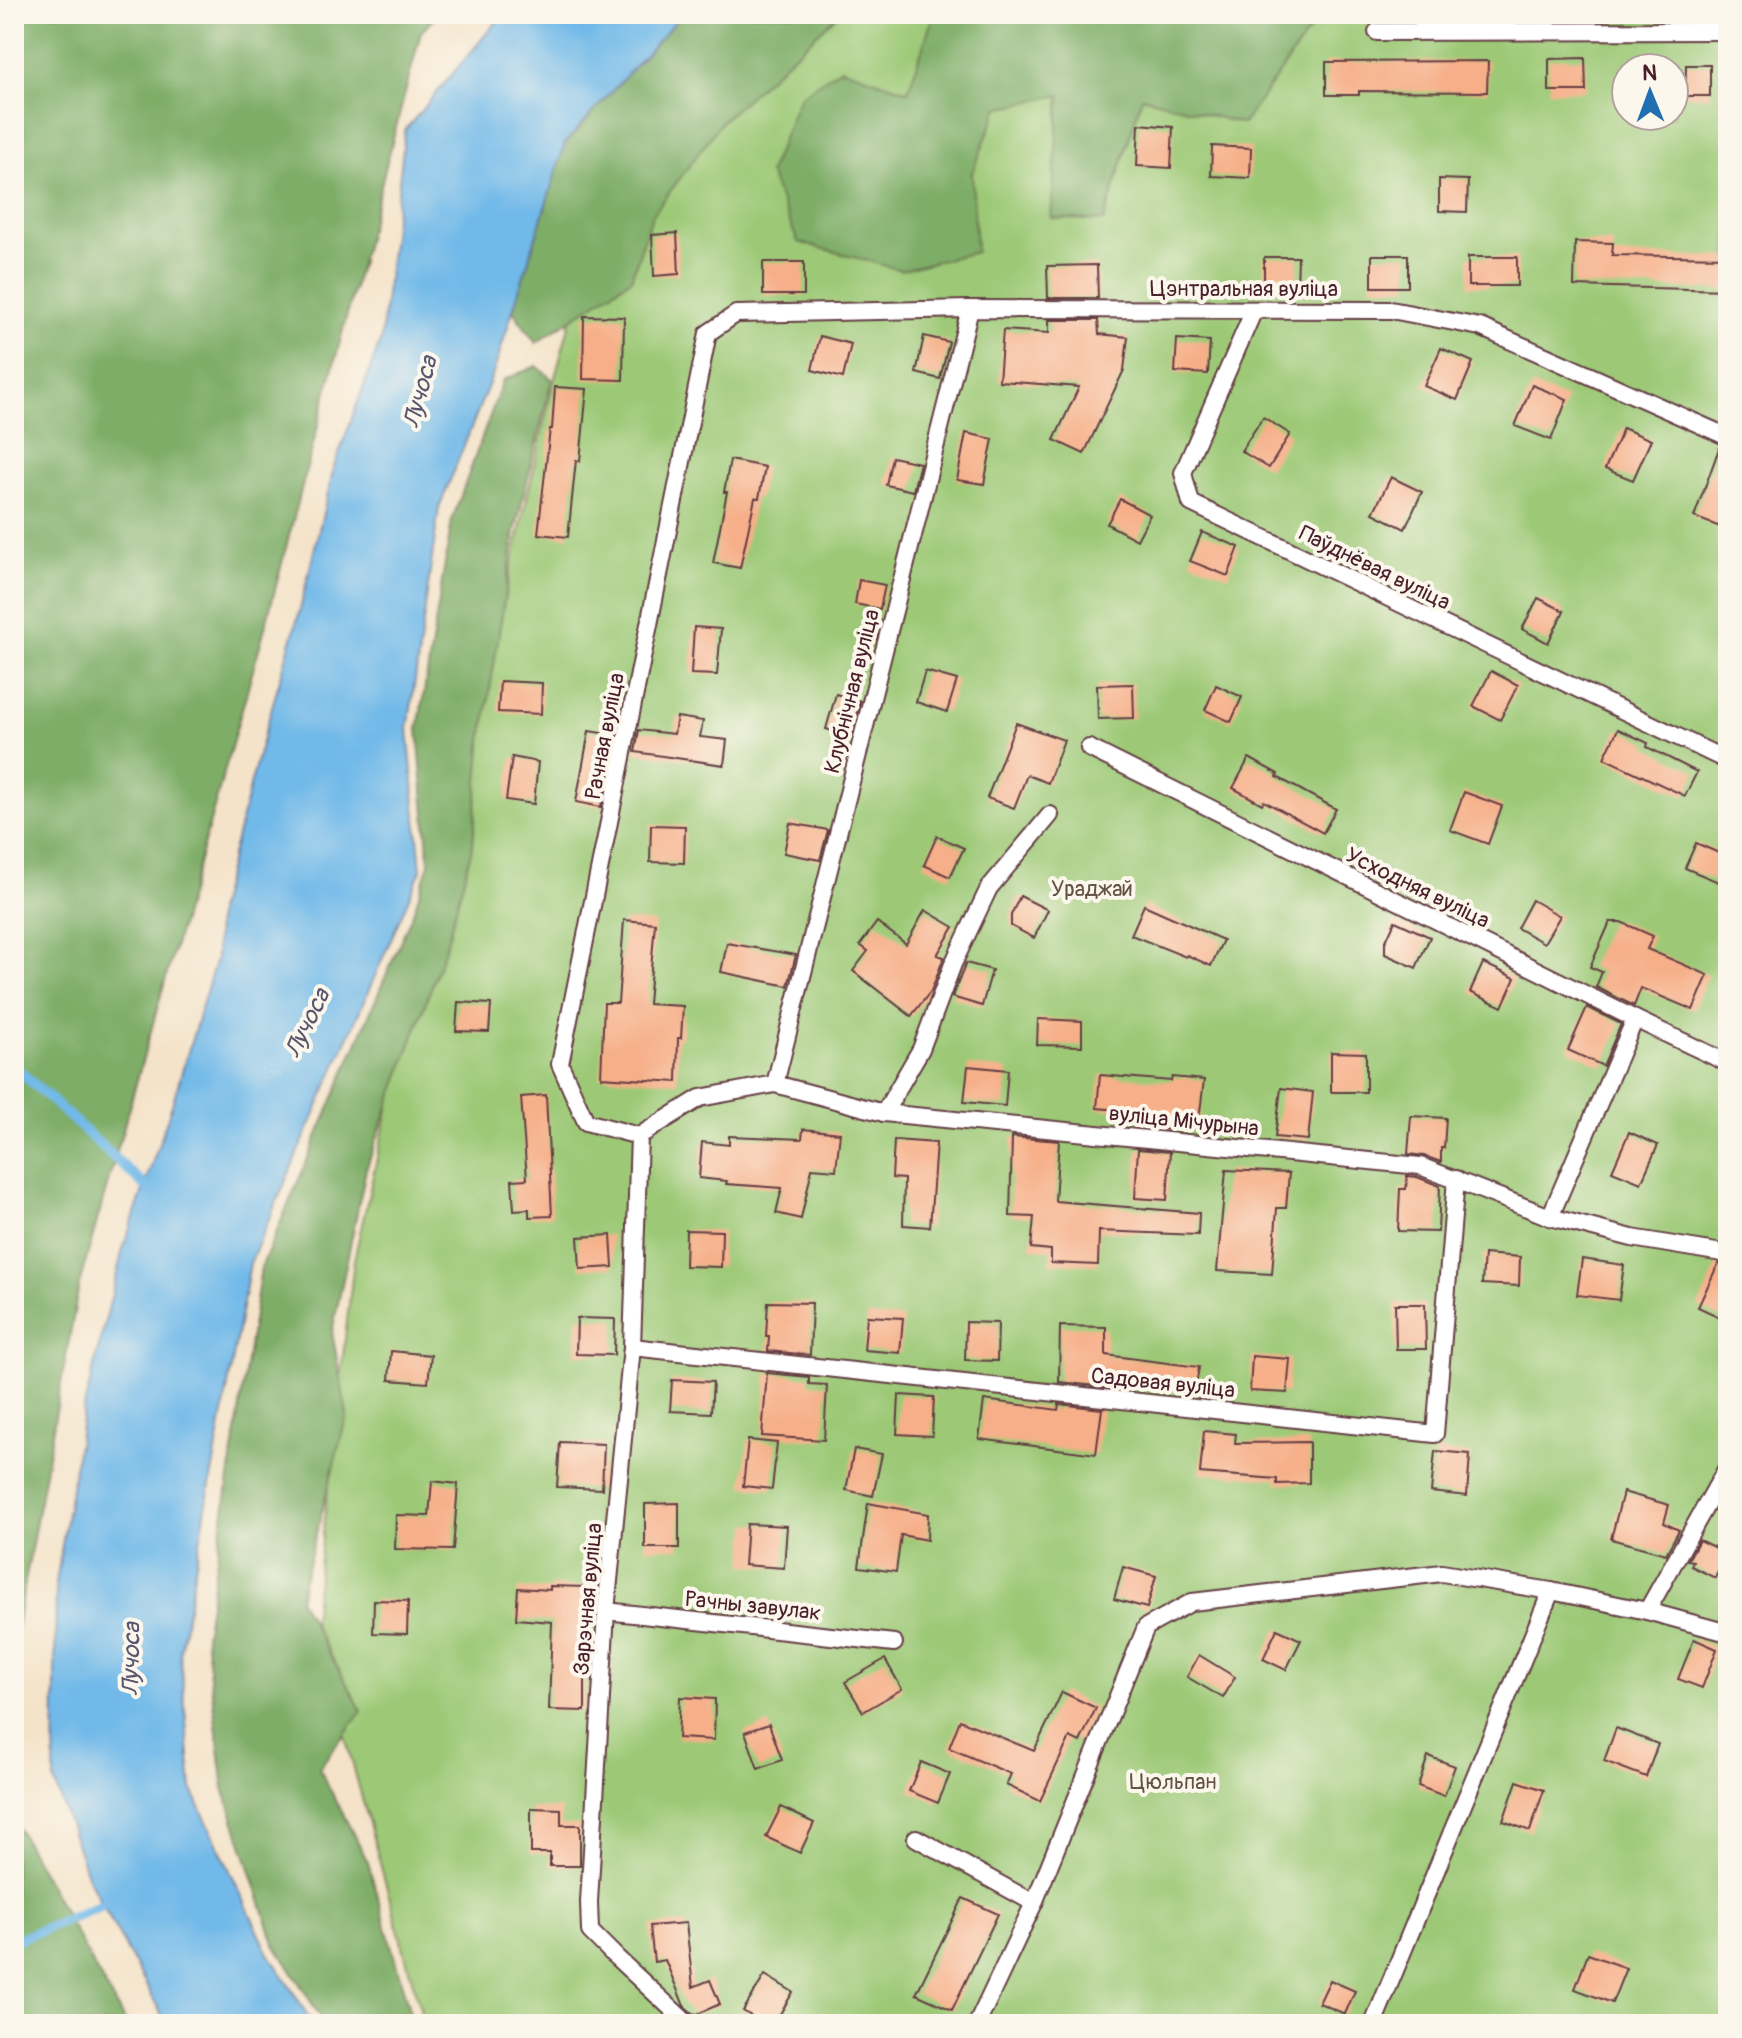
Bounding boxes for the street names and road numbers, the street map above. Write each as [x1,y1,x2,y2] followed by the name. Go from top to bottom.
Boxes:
[1150,275,1338,303] street label: Цэнтральная вуліца
[1294,519,1455,617] street label: Паўднёвая вуліца
[818,606,886,776] street label: Клубнічная вуліца
[579,671,631,802] street label: Рачная вуліца
[1341,841,1494,935] street label: Усходняя вуліца
[1108,1099,1260,1143] street label: вуліца Мічурына
[1089,1362,1236,1404] street label: Садовая вуліца
[567,1522,609,1676] street label: Зарэчная вуліца
[684,1585,822,1627] street label: Рачны завулак

